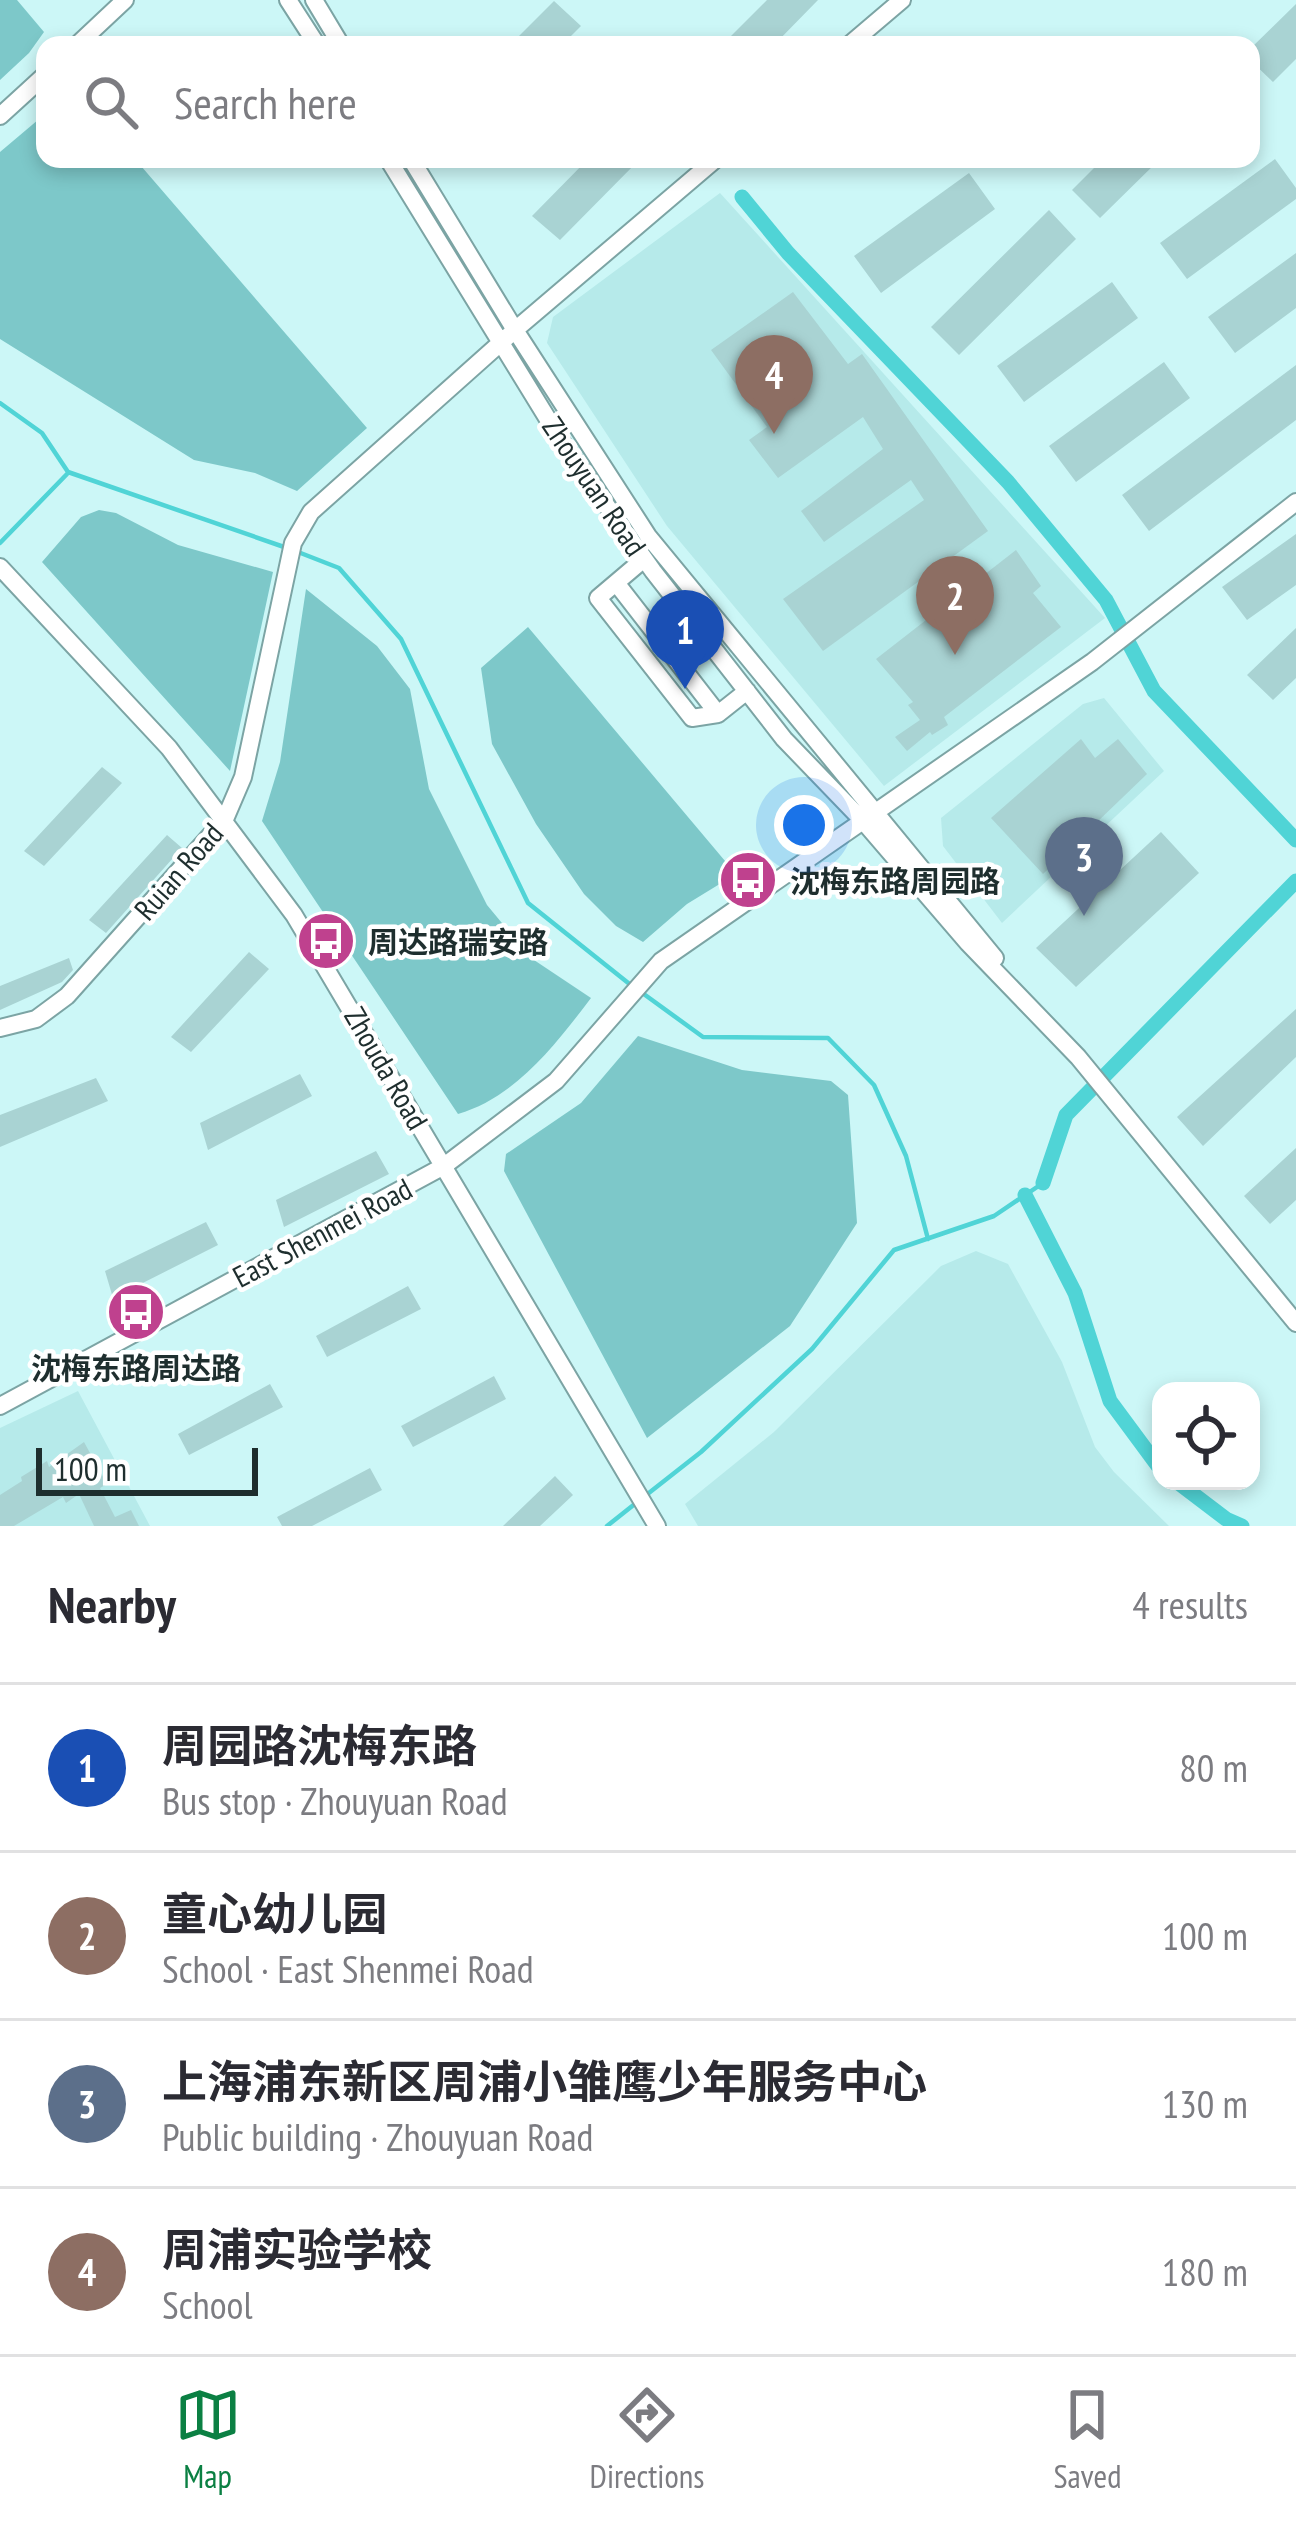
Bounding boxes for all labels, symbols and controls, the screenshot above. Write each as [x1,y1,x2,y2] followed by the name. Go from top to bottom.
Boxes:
[36,36,1260,168] search box
[78,69,144,135] icon: search
[174,73,357,131] text: Search here
[735,335,813,434] pin: 4
[534,409,656,563] street label: Zhouyuan Road
[916,556,994,655] pin: 2
[646,590,724,689] pin: 1
[774,795,834,855] your location
[125,814,231,928] street label: Ruian Road
[1045,817,1123,916] pin: 3
[717,849,779,911] bus stop icon: 沈梅东路周园路
[790,861,1000,900] place label: 沈梅东路周园路
[295,910,357,972] bus stop icon: 周达路瑞安路
[368,922,548,961] place label: 周达路瑞安路
[336,1000,438,1136] street label: Zhouda Road
[226,1168,418,1296] street label: East Shenmei Road
[105,1281,167,1343] bus stop icon: 沈梅东路周达路
[31,1348,241,1387] place label: 沈梅东路周达路
[1152,1382,1260,1490] map controls
[1152,1382,1260,1490] button: locate
[36,1442,258,1495] scale bar
[54,1447,127,1490] text: 100 m
[48,1571,176,1637] text: Nearby
[1132,1579,1248,1630] text: 4 results
[162,1716,477,1774] text: 周园路沈梅东路
[78,1742,96,1793] text: 1
[1179,1742,1248,1793] text: 80 m
[162,1775,508,1826] text: Bus stop · Zhouyuan Road
[162,1884,387,1942] text: 童心幼儿园
[78,1910,96,1961] text: 2
[1162,1910,1248,1961] text: 100 m
[162,1943,534,1994] text: School · East Shenmei Road
[162,2052,927,2110] text: 上海浦东新区周浦小雏鹰少年服务中心
[78,2078,96,2129] text: 3
[1162,2078,1248,2129] text: 130 m
[162,2111,593,2162] text: Public building · Zhouyuan Road
[162,2220,432,2278] text: 周浦实验学校
[78,2246,96,2297] text: 4
[1162,2246,1248,2297] text: 180 m
[162,2279,253,2330] text: School
[175,2382,241,2497] tab: Map
[590,2382,704,2497] tab: Directions
[1053,2382,1121,2497] tab: Saved

